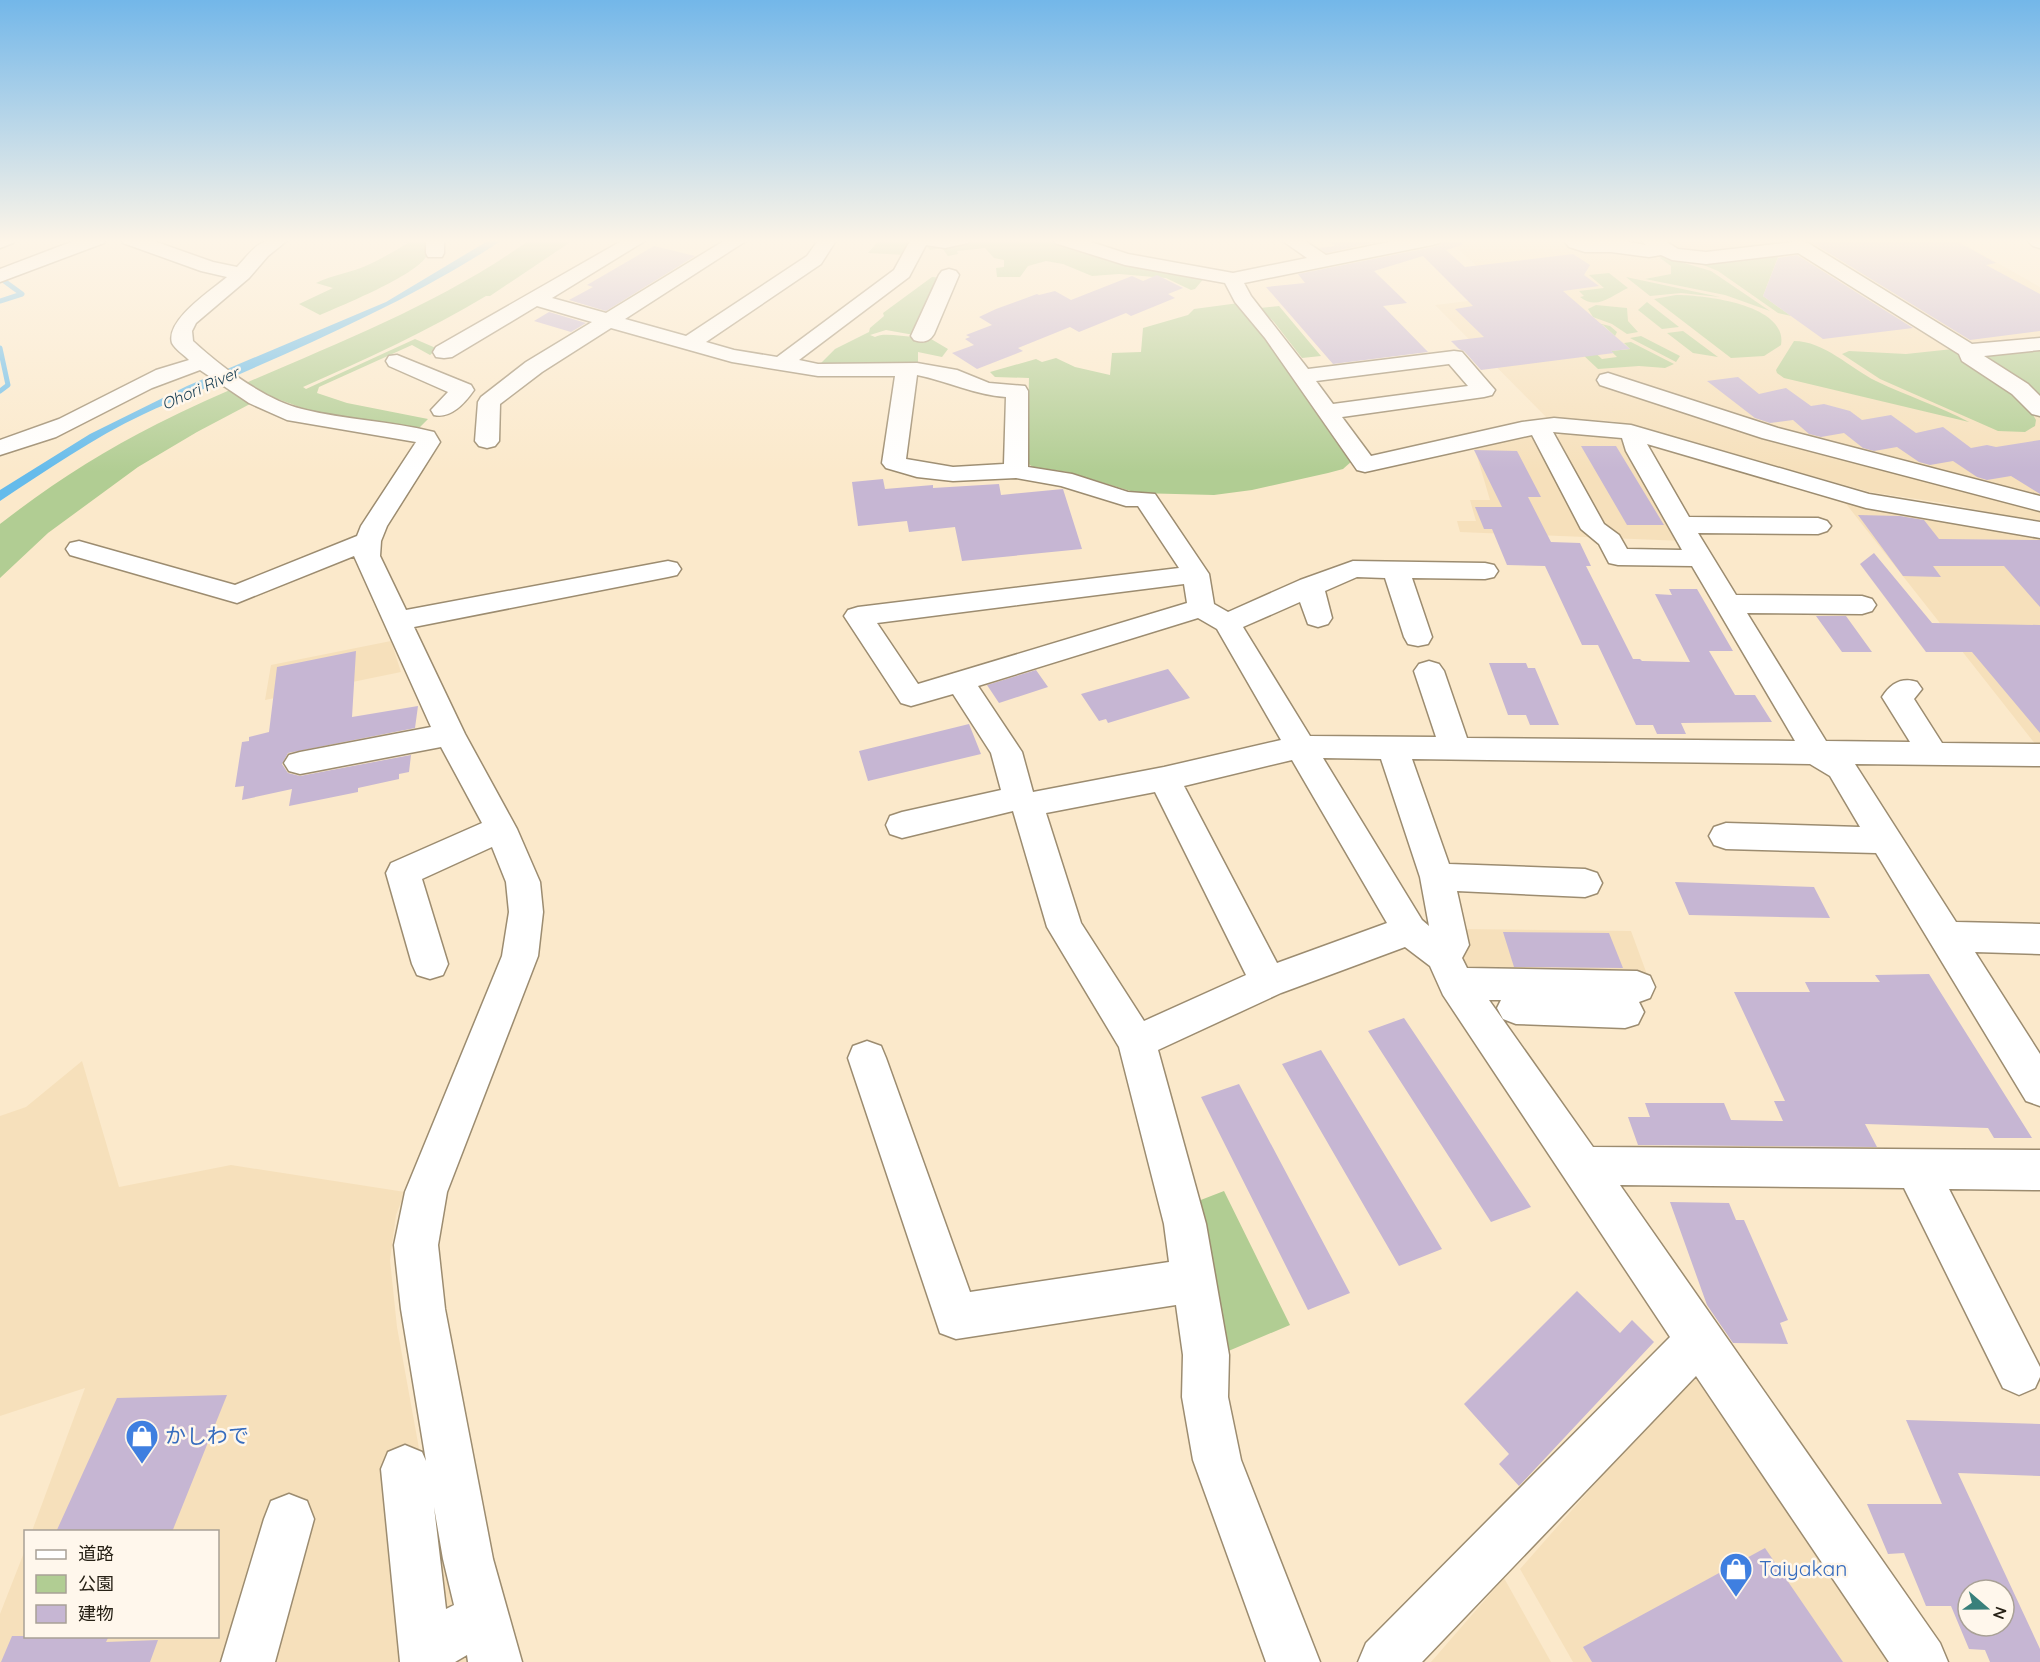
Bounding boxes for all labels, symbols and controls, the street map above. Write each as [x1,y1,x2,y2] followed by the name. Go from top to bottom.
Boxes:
[158,361,244,414] water label: Ohori River
[124,1418,160,1465] shop icon: かしわで
[165,1422,249,1448] place label: かしわで
[24,1530,219,1638] legend
[78,1542,114,1565] text: 道路
[1718,1551,1754,1598] shop icon: Taiyakan
[1759,1555,1847,1581] place label: Taiyakan
[78,1572,114,1595] text: 公園
[1956,1578,2016,1638] north arrow
[78,1602,114,1625] text: 建物
[1989,1604,2012,1622] text: N

